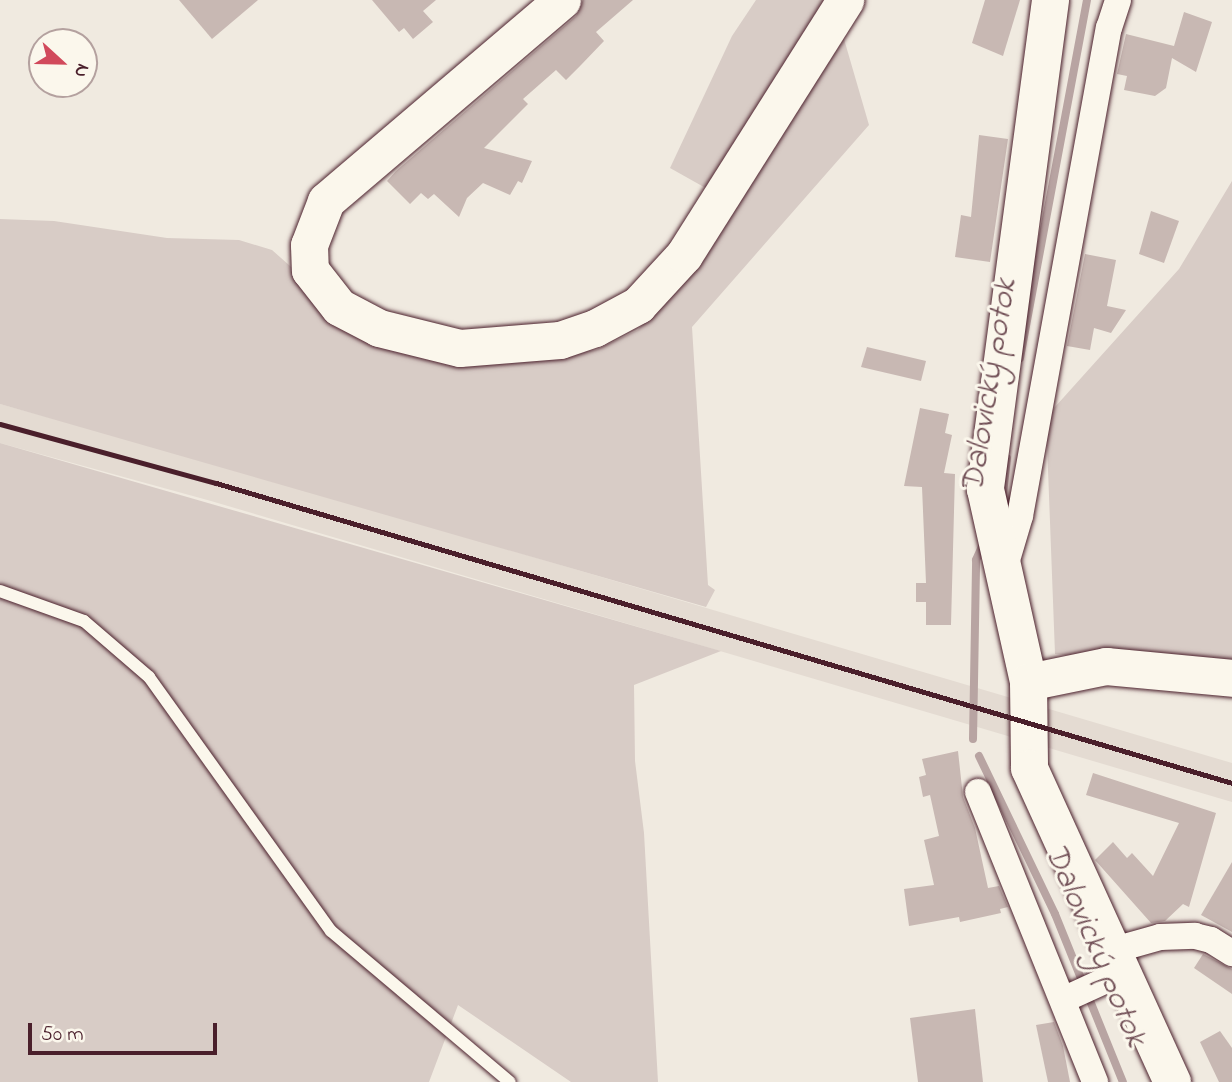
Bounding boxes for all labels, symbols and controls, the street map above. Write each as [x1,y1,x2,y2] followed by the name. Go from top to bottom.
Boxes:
[28,28,98,98] north arrow
[66,59,96,81] text: N
[955,276,1027,496] water label: Dalovický potok
[1034,839,1154,1053] water label: Dalovický potok
[32,1009,220,1052] scale bar
[41,1020,84,1050] text: 50 m

